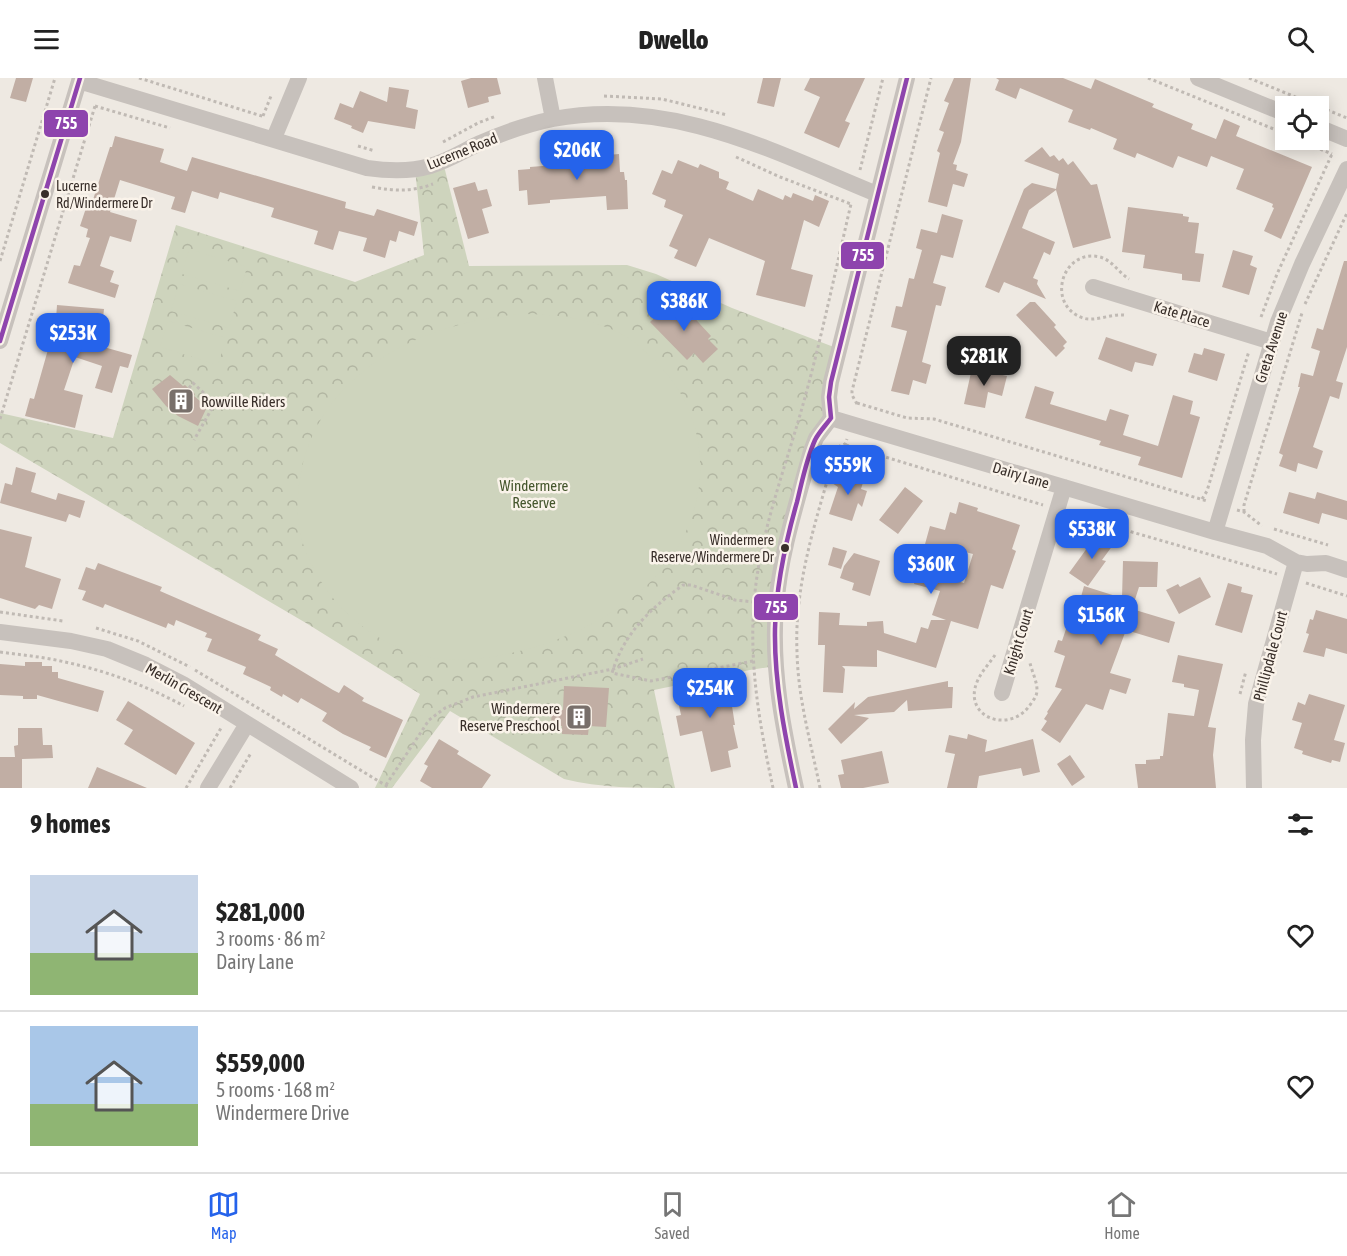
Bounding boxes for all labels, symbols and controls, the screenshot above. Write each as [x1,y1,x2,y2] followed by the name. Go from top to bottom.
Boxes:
[30,23,63,56] icon: menu
[1284,23,1317,56] icon: search
[639,24,708,55] text: Dwello
[1275,96,1329,150] map controls
[1275,96,1329,150] button: locate
[43,109,89,138] line badge: 755
[55,114,78,132] text: 755
[424,129,500,173] street label: Lucerne Road
[535,130,619,181] pin: $206K
[554,138,600,161] text: $206K
[56,178,153,211] place label: Lucerne Rd/Windermere Dr
[39,188,51,200] marker: Lucerne Rd/Windermere Dr
[840,241,885,270] line badge: 755
[852,246,875,264] text: 755
[642,281,726,332] pin: $386K
[661,289,707,312] text: $386K
[1152,297,1212,331] street label: Kate Place
[1251,309,1291,385] street label: Greta Avenue
[31,313,115,364] pin: $253K
[50,321,96,344] text: $253K
[942,336,1026,387] pin: $281K
[961,344,1007,367] text: $281K
[166,386,196,416] building icon: Rowville Riders
[201,393,285,410] place label: Rowville Riders
[806,445,890,496] pin: $559K
[825,453,871,476] text: $559K
[991,458,1052,492] street label: Dairy Lane
[500,477,569,511] park label: Windermere Reserve
[1050,509,1134,560] pin: $538K
[1069,517,1115,540] text: $538K
[650,532,775,565] place label: Windermere Reserve/Windermere Dr
[779,542,791,554] marker: Windermere Reserve/Windermere Dr
[889,544,973,595] pin: $360K
[908,552,954,575] text: $360K
[753,593,799,621] line badge: 755
[1059,595,1143,646] pin: $156K
[765,598,788,616] text: 755
[1078,603,1124,626] text: $156K
[1000,607,1036,677] street label: Knight Court
[1250,609,1290,703] street label: Phillipdale Court
[143,659,225,717] street label: Merlin Crescent
[668,668,752,719] pin: $254K
[687,676,733,699] text: $254K
[459,700,560,734] place label: Windermere Reserve Preschool
[564,702,594,732] building icon: Windermere Reserve Preschool
[1284,808,1317,841] icon: filters
[30,809,110,839] text: 9 homes
[216,897,305,927] text: $281,000
[78,899,150,971] icon: home
[1284,919,1317,952] icon: heart
[216,927,326,950] text: 3 rooms · 86 m²
[216,950,294,973] text: Dairy Lane
[216,1048,305,1078] text: $559,000
[78,1050,150,1122] icon: home
[1284,1070,1317,1103] icon: heart
[216,1078,335,1101] text: 5 rooms · 168 m²
[216,1101,349,1124] text: Windermere Drive
[207,1188,240,1242] tab: Map
[654,1188,690,1242] tab: Saved
[1104,1188,1140,1242] tab: Home

